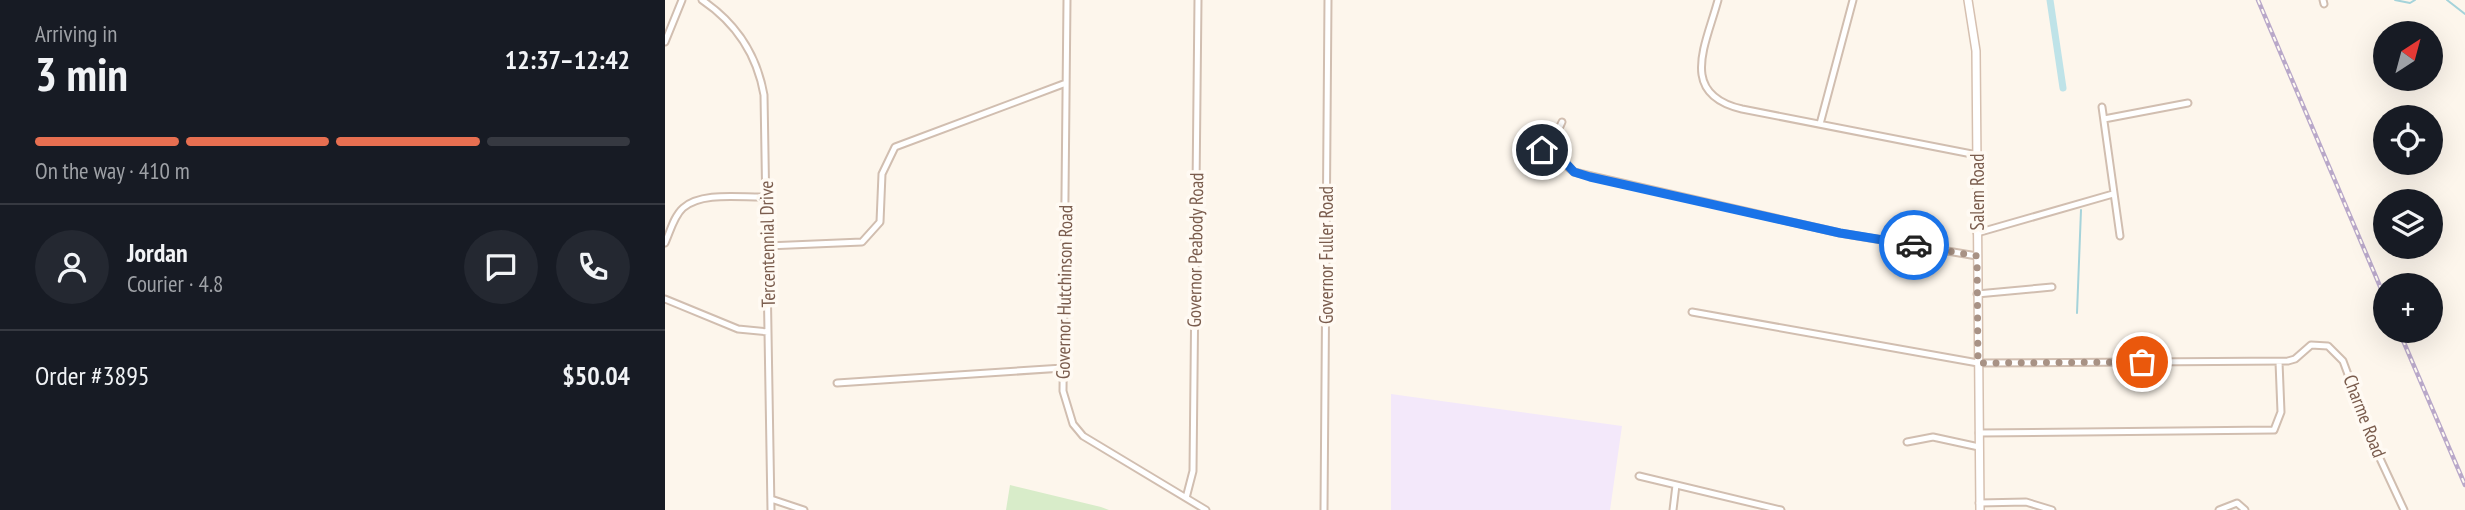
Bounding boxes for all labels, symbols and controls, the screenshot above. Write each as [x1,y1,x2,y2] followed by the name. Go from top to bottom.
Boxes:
[35,19,117,48] text: Arriving in
[2373,21,2443,91] north arrow
[2373,21,2443,343] map controls
[505,43,630,76] text: 12:37–12:42
[35,44,128,104] text: 3 min
[2373,105,2443,175] button: locate
[1512,120,1572,180] pin
[1523,131,1561,169] icon: home
[1965,154,1989,230] street label: Salem Road
[35,156,190,185] text: On the way · 410 m
[1182,172,1208,328] street label: Governor Peabody Road
[754,180,780,307] street label: Tercentennial Drive
[1314,186,1338,324] street label: Governor Fuller Road
[2373,189,2443,259] button: layers
[1050,205,1078,379] street label: Governor Hutchinson Road
[1879,210,1949,280] courier
[1895,226,1933,264] icon: car
[35,230,109,304] button: person
[464,230,538,304] button: chat
[556,230,630,304] button: phone
[127,236,188,269] text: Jordan
[127,269,223,298] text: Courier · 4.8
[2373,273,2443,343] button: +
[2112,332,2172,392] pin
[2123,343,2161,381] icon: bag
[35,359,150,392] text: Order #3895
[562,359,630,392] text: $50.04
[2338,371,2392,461] street label: Charme Road

